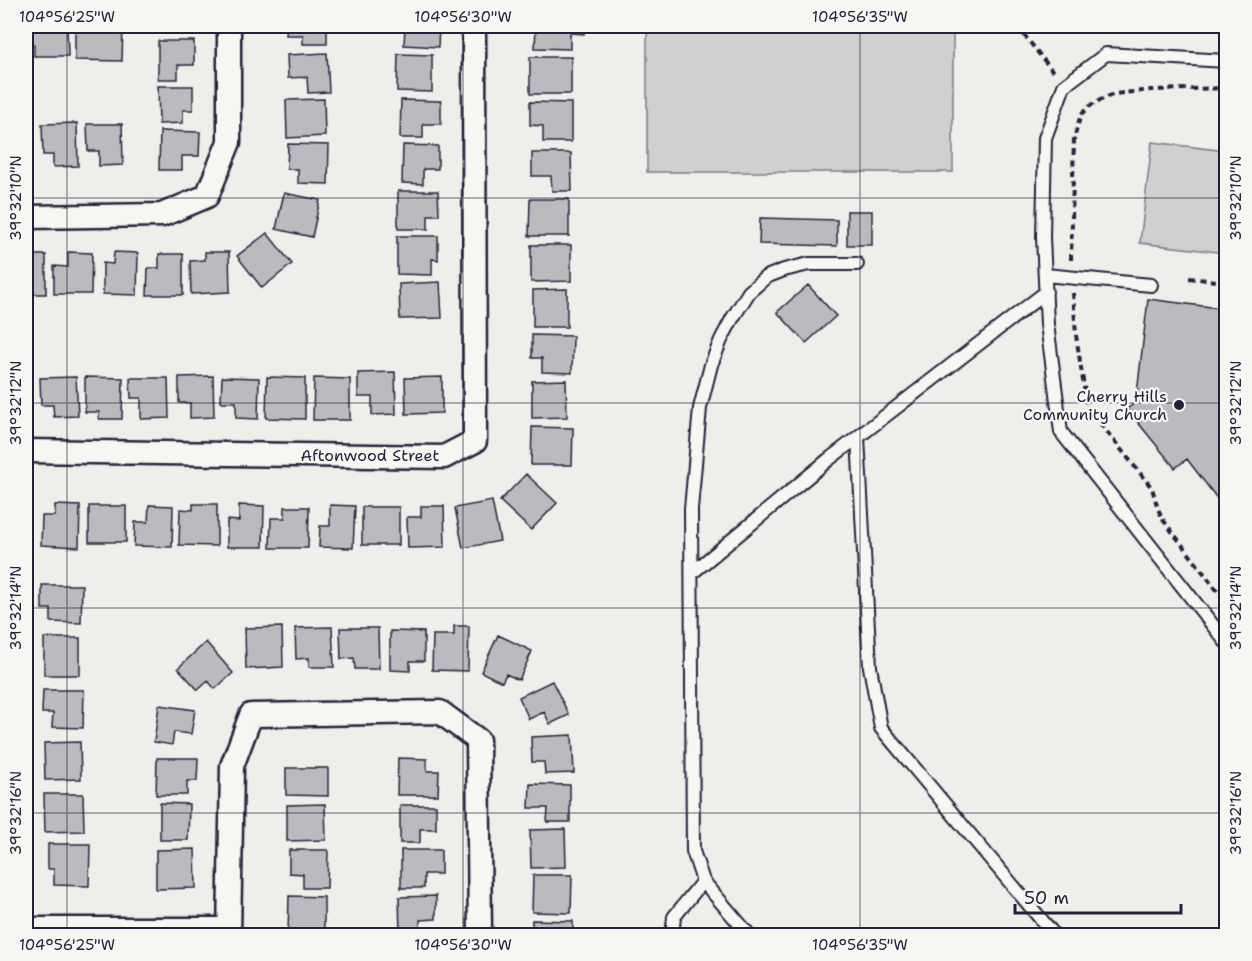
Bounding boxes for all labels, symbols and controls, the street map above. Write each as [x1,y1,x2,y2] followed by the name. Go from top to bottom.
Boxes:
[19,7,115,27] text: 104°56'25"W
[414,7,512,27] text: 104°56'30"W
[812,7,908,27] text: 104°56'35"W
[6,155,26,241] text: 39°32'10"N
[1226,155,1246,241] text: 39°32'10"N
[6,361,26,445] text: 39°32'12"N
[1226,361,1246,445] text: 39°32'12"N
[1023,386,1167,425] place label: Cherry Hills Community Church
[1172,398,1186,412] marker: Cherry Hills Community Church
[301,445,439,466] street label: Aftonwood Street
[6,566,26,650] text: 39°32'14"N
[1226,566,1246,650] text: 39°32'14"N
[6,771,26,855] text: 39°32'16"N
[1226,771,1246,855] text: 39°32'16"N
[1015,877,1182,915] scale bar
[1024,886,1069,910] text: 50 m
[19,935,115,955] text: 104°56'25"W
[414,935,512,955] text: 104°56'30"W
[812,935,908,955] text: 104°56'35"W

